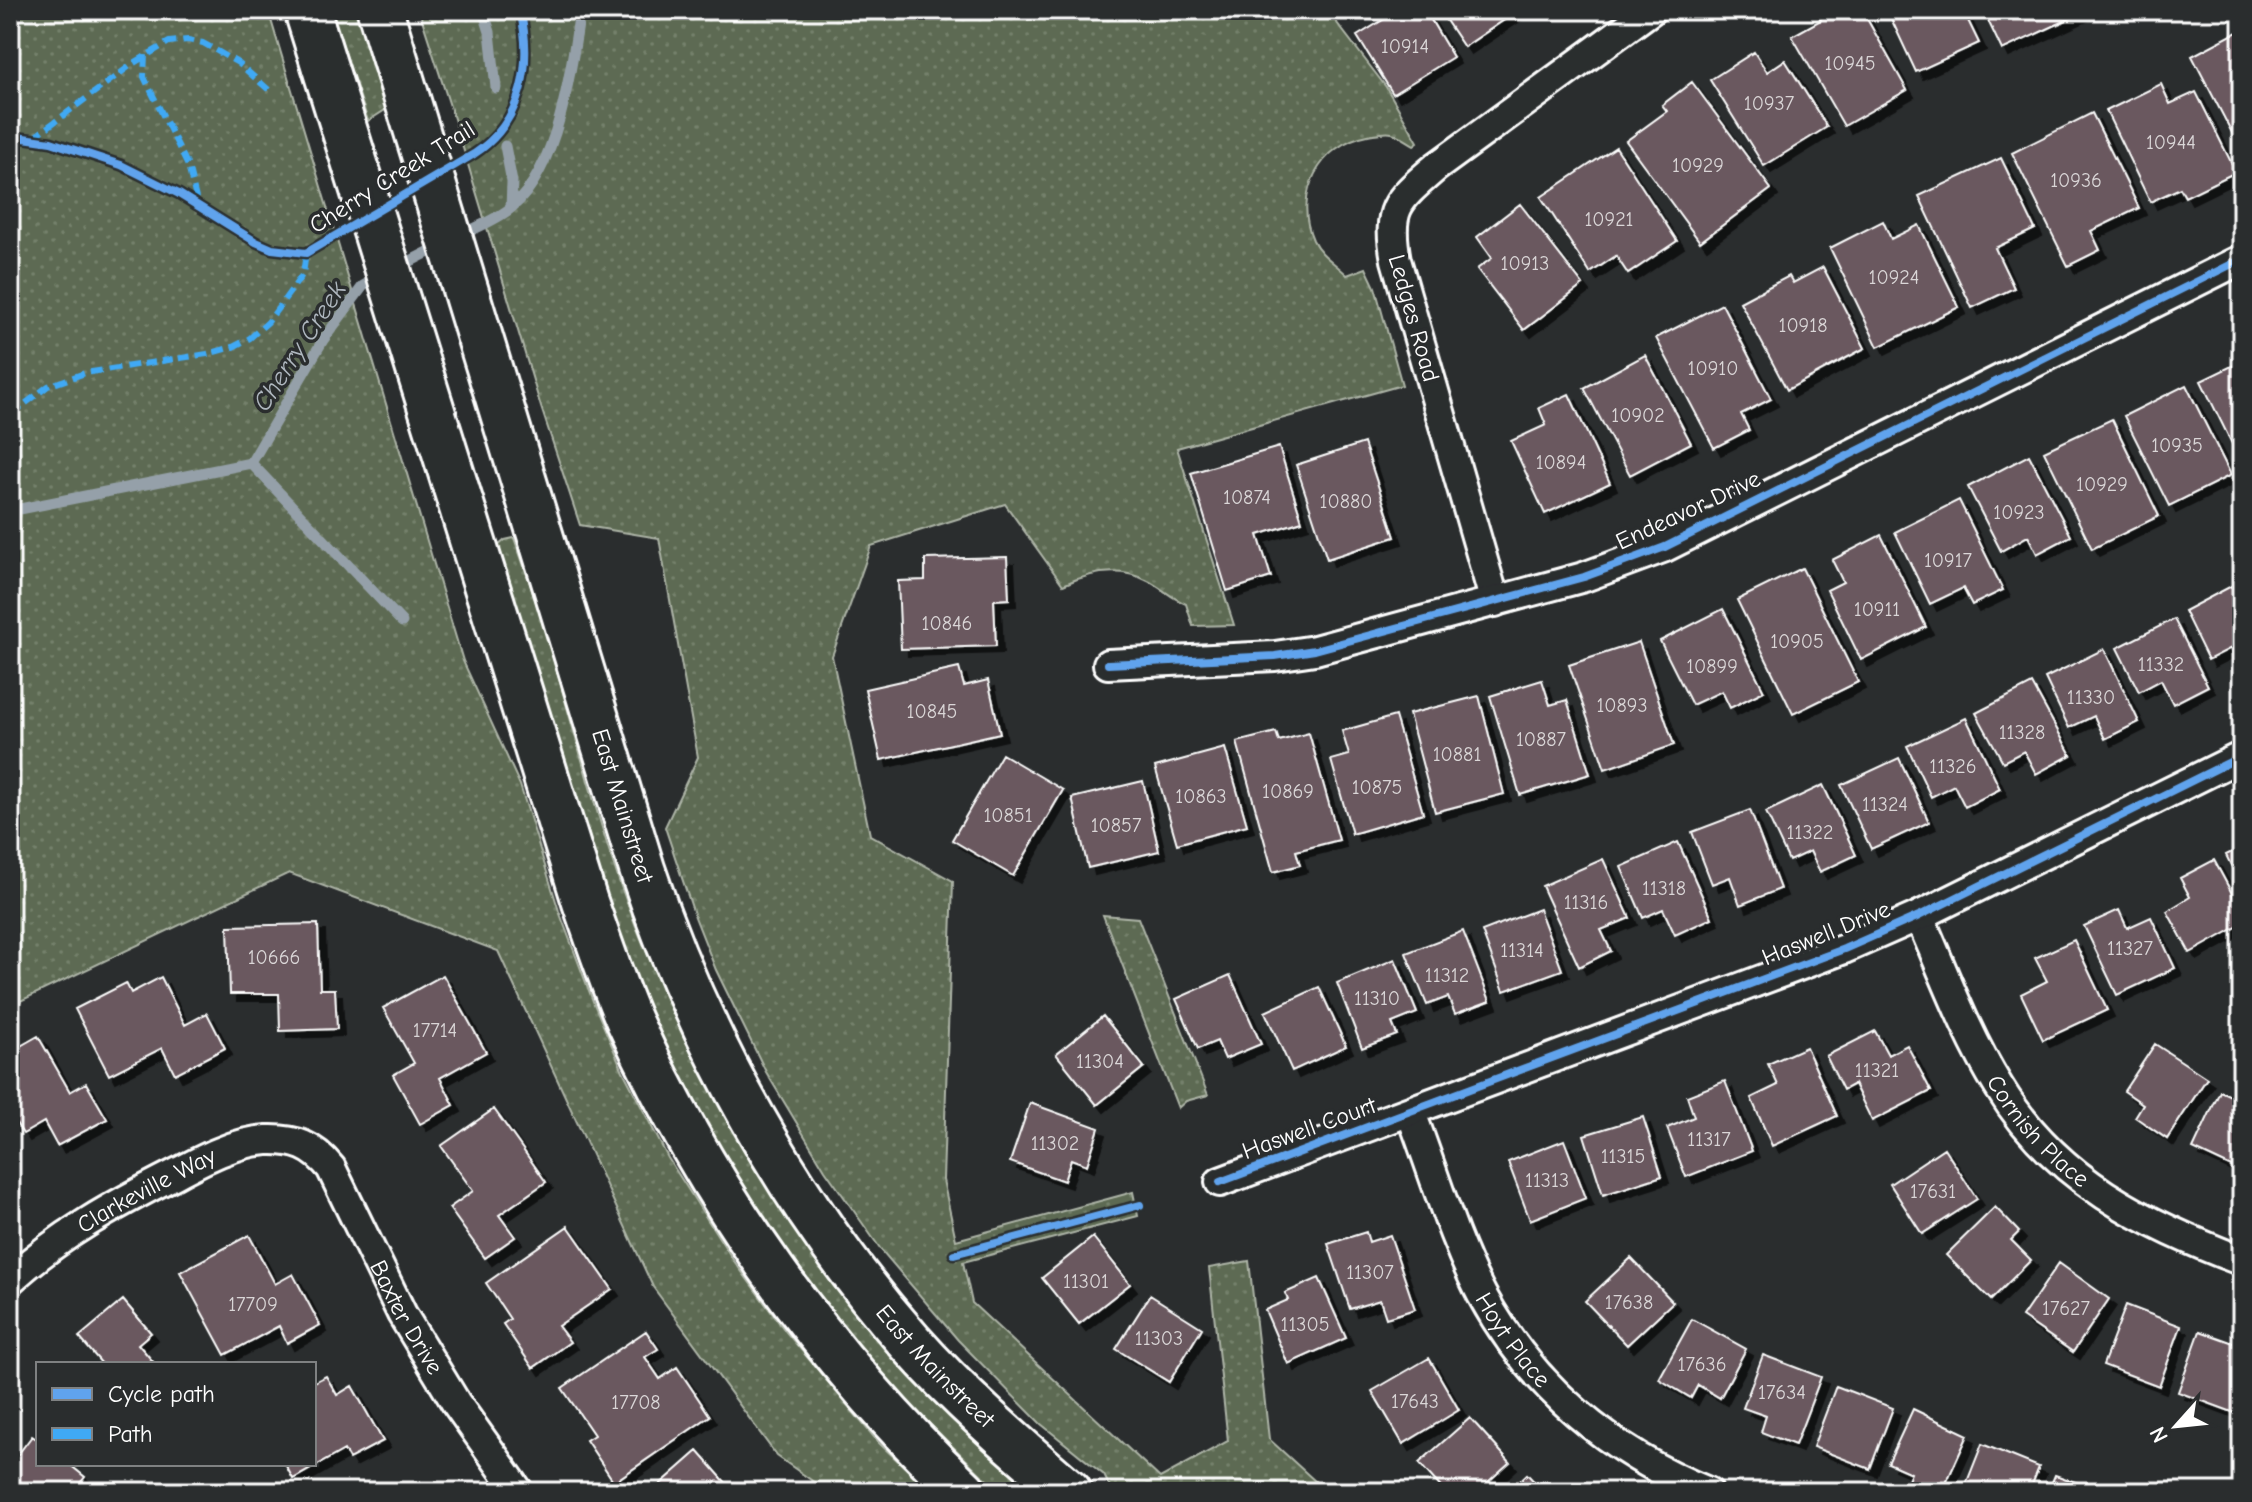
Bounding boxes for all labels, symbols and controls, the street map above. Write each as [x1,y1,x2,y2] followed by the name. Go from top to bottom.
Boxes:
[1381,35,1429,58] house number: 10914
[1824,52,1876,75] house number: 10945
[1744,92,1795,115] house number: 10937
[304,115,480,239] street label: Cherry Creek Trail
[2146,131,2196,154] house number: 10944
[1672,154,1724,177] house number: 10929
[2050,169,2102,192] house number: 10936
[1584,208,1634,231] house number: 10921
[1383,251,1445,385] street label: Ledges Road
[1501,252,1549,275] house number: 10913
[1869,266,1919,289] house number: 10924
[247,276,353,417] water label: Cherry Creek
[1779,314,1827,337] house number: 10918
[1688,357,1738,380] house number: 10910
[1611,404,1665,427] house number: 10902
[2151,434,2203,457] house number: 10935
[1536,451,1586,474] house number: 10894
[1611,464,1765,556] street label: Endeavor Drive
[2076,473,2128,496] house number: 10929
[1223,486,1271,509] house number: 10874
[1320,490,1372,513] house number: 10880
[1993,501,2045,524] house number: 10923
[1924,549,1973,572] house number: 10917
[1854,598,1900,621] house number: 10911
[922,612,972,635] house number: 10846
[1770,630,1824,653] house number: 10905
[2138,653,2184,676] house number: 11332
[1686,655,1738,678] house number: 10899
[2067,686,2115,709] house number: 11330
[1596,694,1648,717] house number: 10893
[907,700,957,723] house number: 10845
[1999,721,2045,744] house number: 11328
[586,725,660,888] street label: East Mainstreet
[1516,728,1567,751] house number: 10887
[1433,743,1481,766] house number: 10881
[1929,755,1977,778] house number: 11326
[1352,776,1402,799] house number: 10875
[1262,780,1314,803] house number: 10869
[1175,785,1227,808] house number: 10863
[1862,793,1908,816] house number: 11324
[983,804,1033,827] house number: 10851
[1091,814,1142,837] house number: 10857
[1787,821,1833,844] house number: 11322
[1642,877,1686,900] house number: 11318
[1564,891,1608,914] house number: 11316
[1758,895,1894,971] street label: Haswell Drive
[2107,937,2153,960] house number: 11327
[1500,939,1544,962] house number: 11314
[248,946,300,969] house number: 10666
[1425,964,1469,987] house number: 11312
[1354,987,1400,1010] house number: 11310
[413,1019,457,1042] house number: 17714
[1076,1050,1124,1073] house number: 11304
[1855,1059,1899,1082] house number: 11321
[1981,1070,2095,1193] street label: Cornish Place
[1238,1090,1381,1165] street label: Haswell Court
[1687,1128,1731,1151] house number: 11317
[1031,1132,1079,1155] house number: 11302
[72,1141,220,1239] street label: Clarkeville Way
[1601,1145,1645,1168] house number: 11315
[1525,1169,1569,1192] house number: 11313
[1910,1180,1956,1203] house number: 17631
[364,1256,449,1379] street label: Baxter Drive
[1346,1261,1394,1284] house number: 11307
[1063,1270,1109,1293] house number: 11301
[1469,1288,1556,1393] street label: Hoyt Place
[1605,1291,1653,1314] house number: 17638
[228,1293,278,1316] house number: 17709
[2042,1297,2091,1320] house number: 17627
[870,1299,1001,1434] street label: East Mainstreet
[1281,1313,1329,1336] house number: 11305
[1135,1327,1183,1350] house number: 11303
[1677,1353,1727,1376] house number: 17636
[36,1362,316,1466] legend
[108,1380,215,1408] text: Cycle path
[1758,1381,1806,1404] house number: 17634
[2136,1386,2216,1466] north arrow
[1391,1390,1439,1413] house number: 17643
[611,1391,661,1414] house number: 17708
[108,1420,153,1448] text: Path
[2144,1422,2174,1447] text: N

